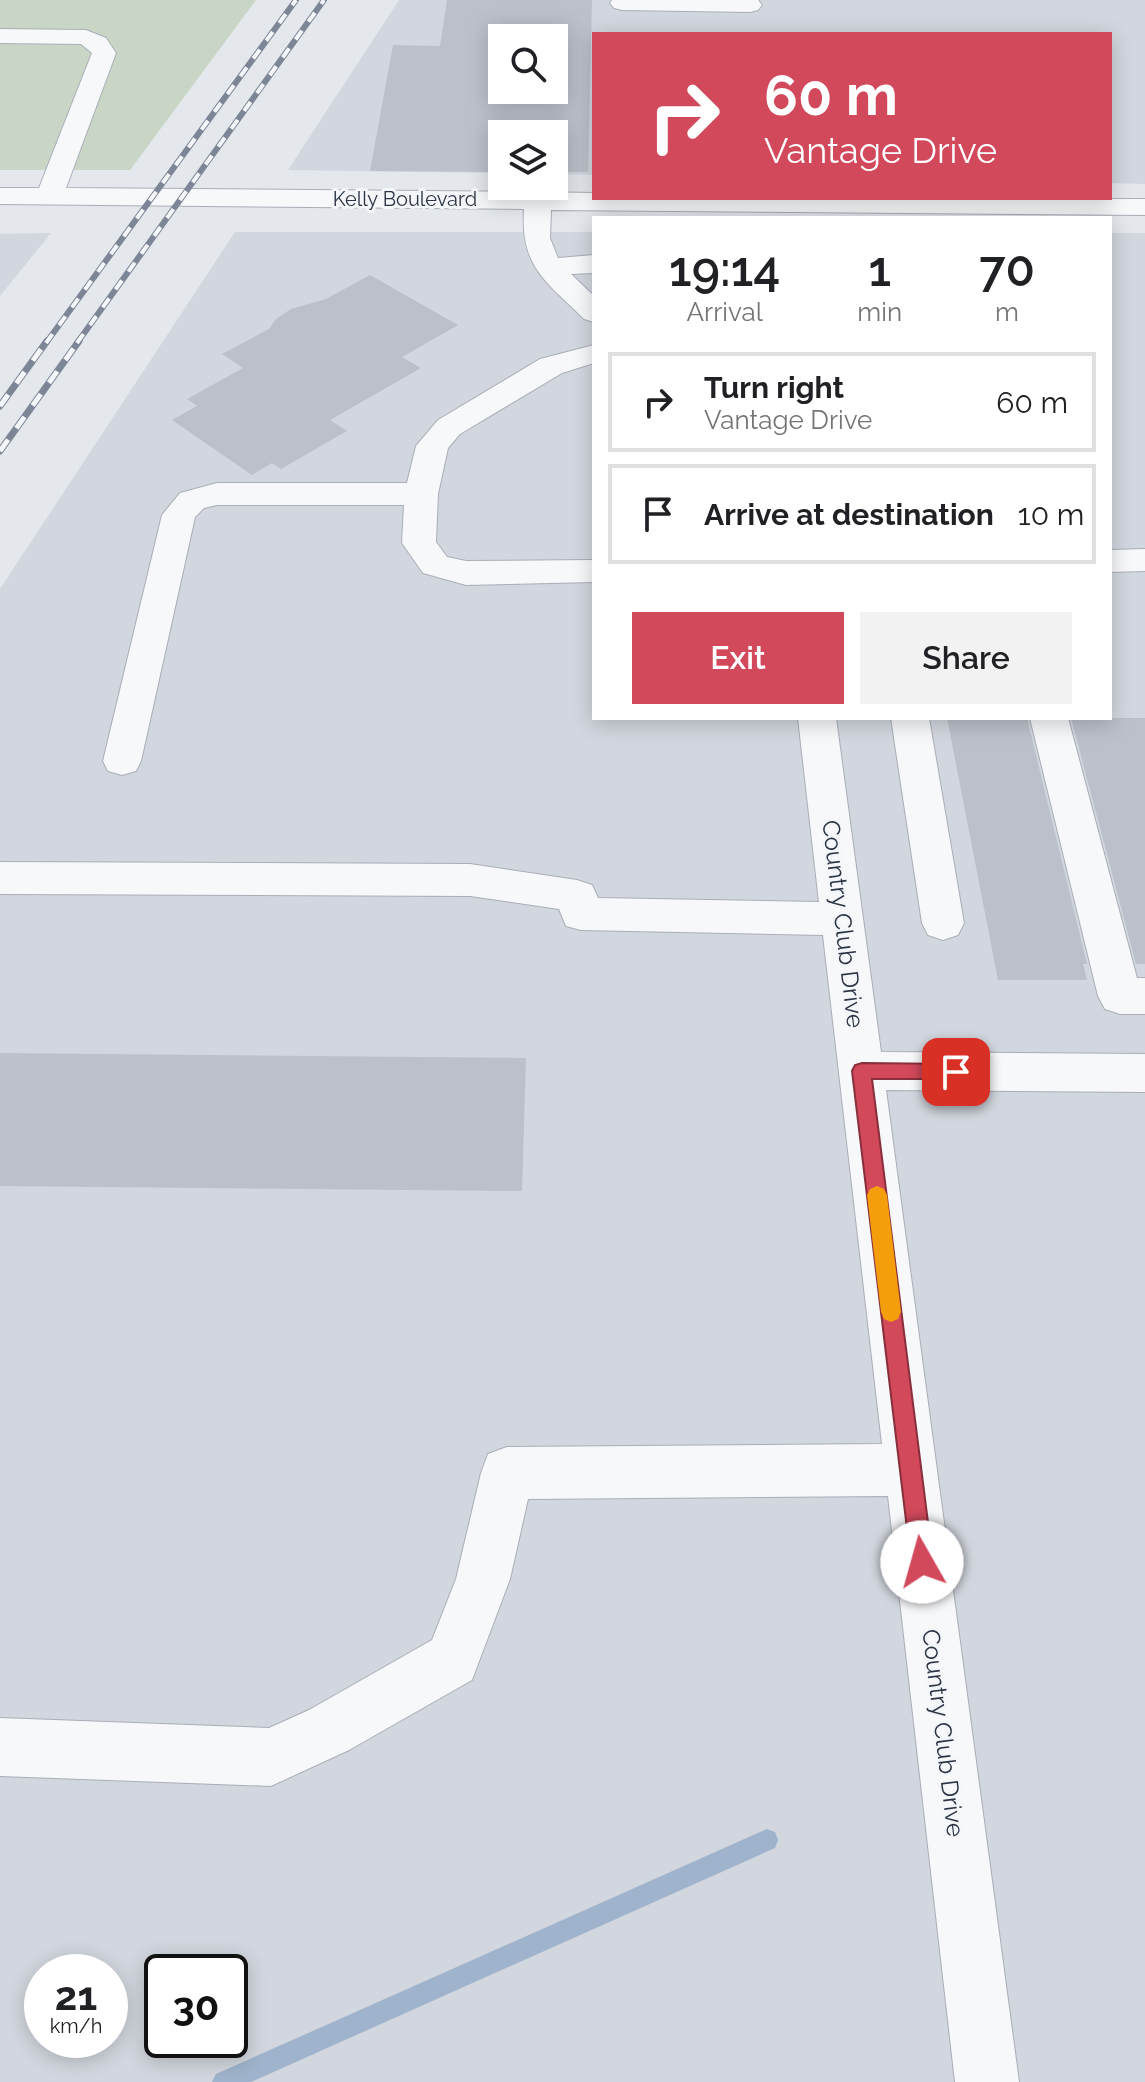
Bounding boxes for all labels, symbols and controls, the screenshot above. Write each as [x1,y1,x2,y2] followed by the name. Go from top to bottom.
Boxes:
[488,24,568,200] map controls
[488,24,568,104] button: search
[764,62,898,128] text: 60 m
[632,64,736,168] icon: right
[488,120,568,200] button: layers
[764,129,997,171] text: Vantage Drive
[333,187,477,211] street label: Kelly Boulevard
[669,241,780,297] text: 19:14
[868,241,891,297] text: 1
[979,241,1035,297] text: 70
[687,297,763,327] text: Arrival
[857,297,902,327] text: min
[995,297,1019,327] text: m
[704,370,844,405] text: Turn right
[636,380,680,424] icon: right
[996,385,1068,420] text: 60 m
[704,405,872,435] text: Vantage Drive
[636,492,680,536] icon: arrive
[704,497,994,532] text: Arrive at destination
[1018,497,1084,532] text: 10 m
[632,612,844,704] button: Exit
[860,612,1072,704] button: Share
[816,818,871,1030] street label: Country Club Drive
[922,1038,990,1106] pin
[934,1050,978,1094] icon: arrive
[880,1520,964,1604] position arrow
[916,1627,971,1839] street label: Country Club Drive
[144,1954,248,2058] speed limit sign: 30
[55,1972,97,2019] text: 21
[50,2014,102,2038] text: km/h

